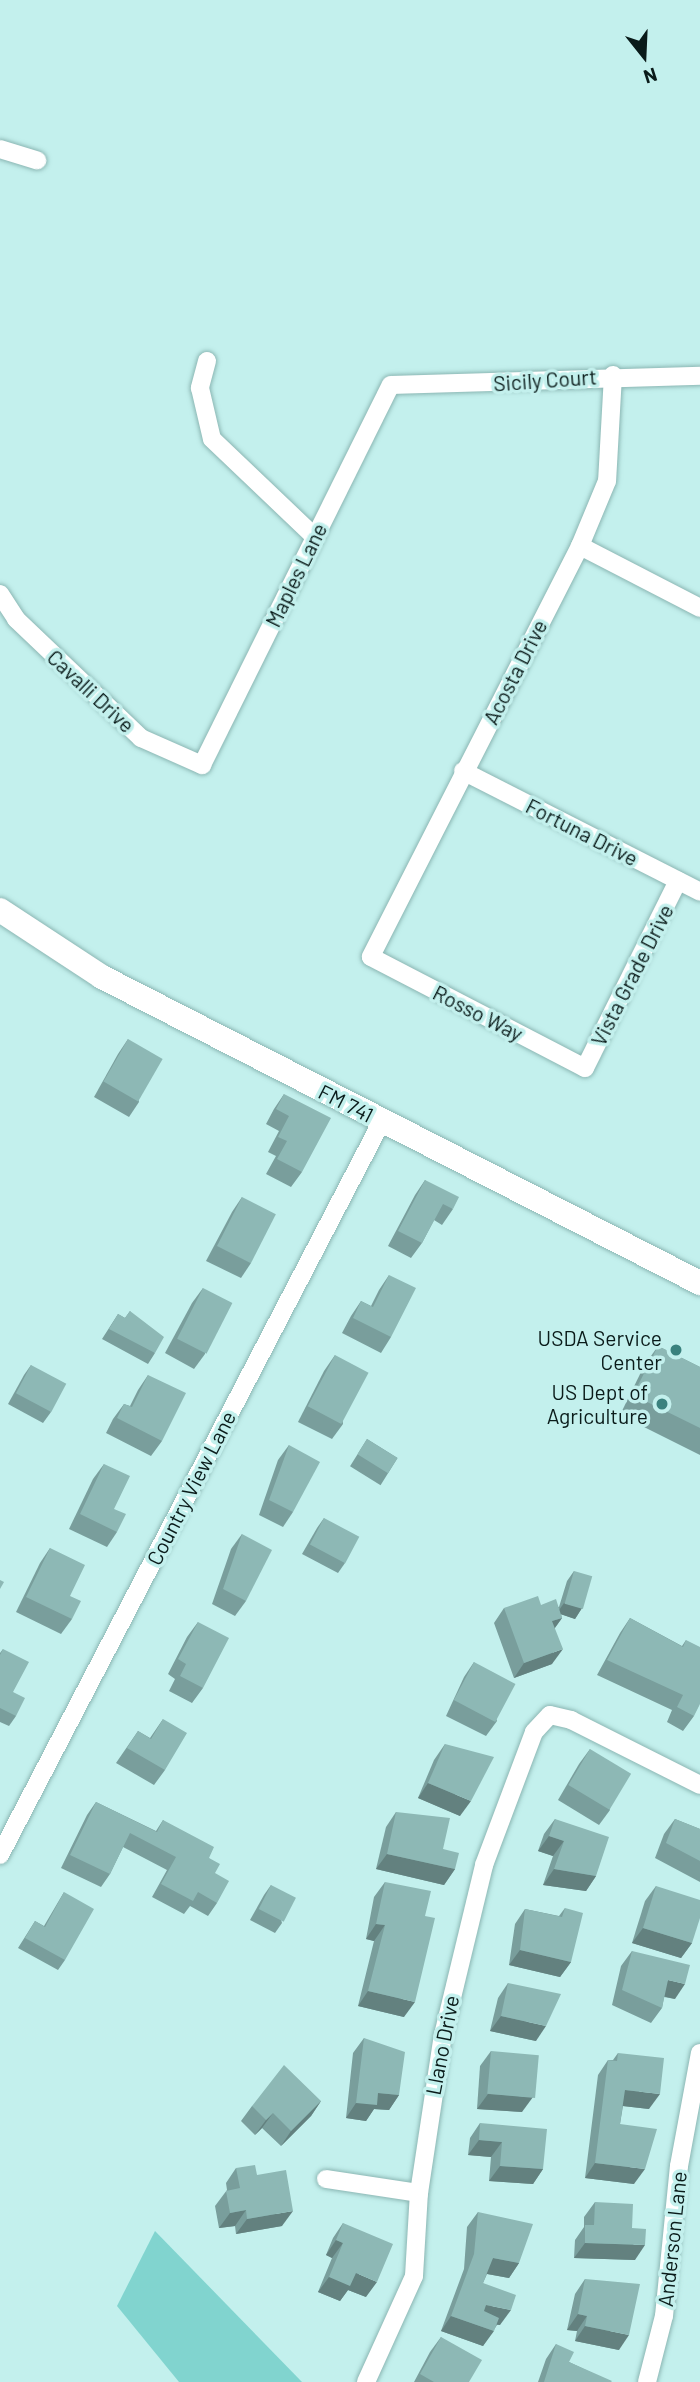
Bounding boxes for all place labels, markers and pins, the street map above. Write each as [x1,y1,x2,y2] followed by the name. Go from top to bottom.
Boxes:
[538,1325,662,1375] place label: USDA Service Center
[668,1342,684,1358] marker: USDA Service Center
[547,1379,648,1429] place label: US Dept of Agriculture
[654,1396,670,1412] marker: US Dept of Agriculture

